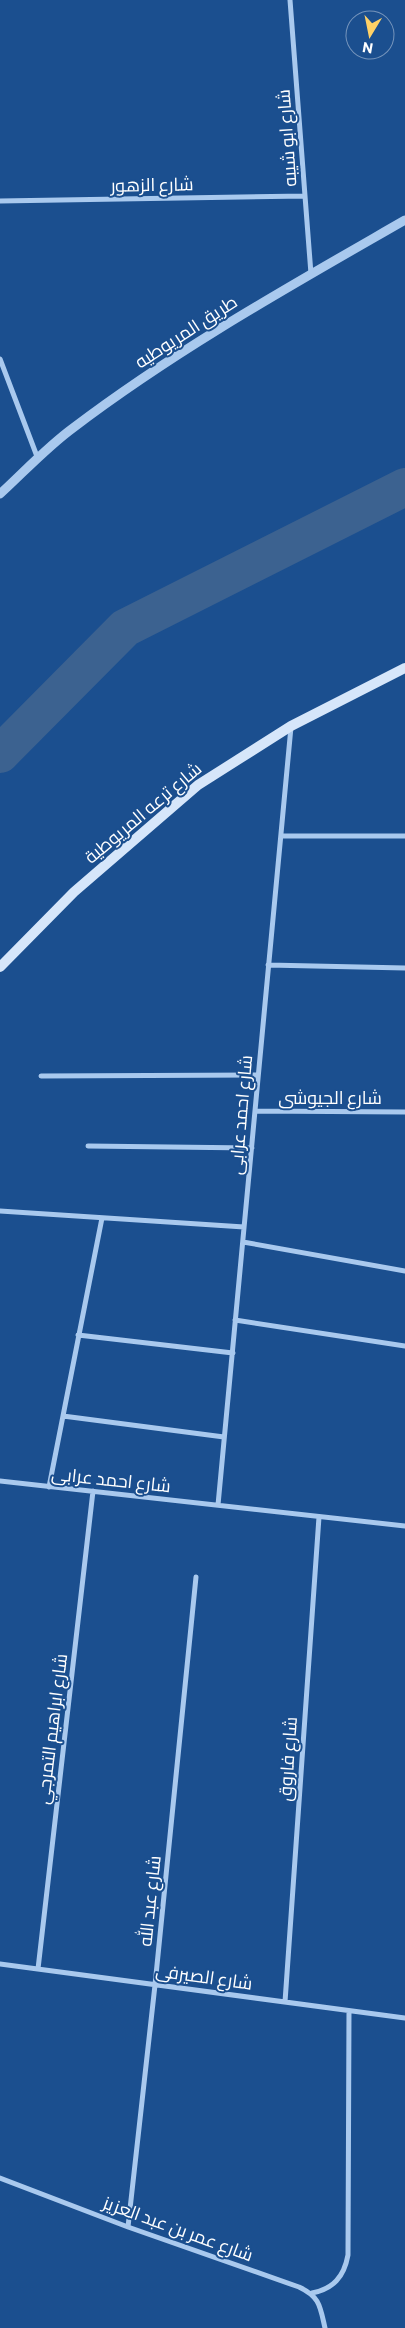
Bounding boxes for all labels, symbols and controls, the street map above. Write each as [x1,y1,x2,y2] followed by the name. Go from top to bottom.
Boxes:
[345,10,395,60] north arrow
[361,39,374,58] text: N
[272,88,302,188] street label: شارع ابو شيبه
[109,172,194,198] street label: شارع الزهور
[130,290,242,374] street label: طريق المريوطيه
[79,757,207,869] street label: شارع ترعه المريوطية
[224,1054,258,1176] street label: شارع احمد عرابى
[278,1086,382,1110] street label: شارع الجيوشى
[50,1462,172,1498] street label: شارع احمد عرابى
[31,1652,75,1806] street label: شارع ابراهيم التمرجي
[273,1716,303,1802] street label: شارع فاروق
[133,1854,167,1948] street label: شارع عبد الله
[154,1958,254,1996] street label: شارع الصيرفى
[99,2190,256,2267] street label: شارع عمر بن عبد العزيز

